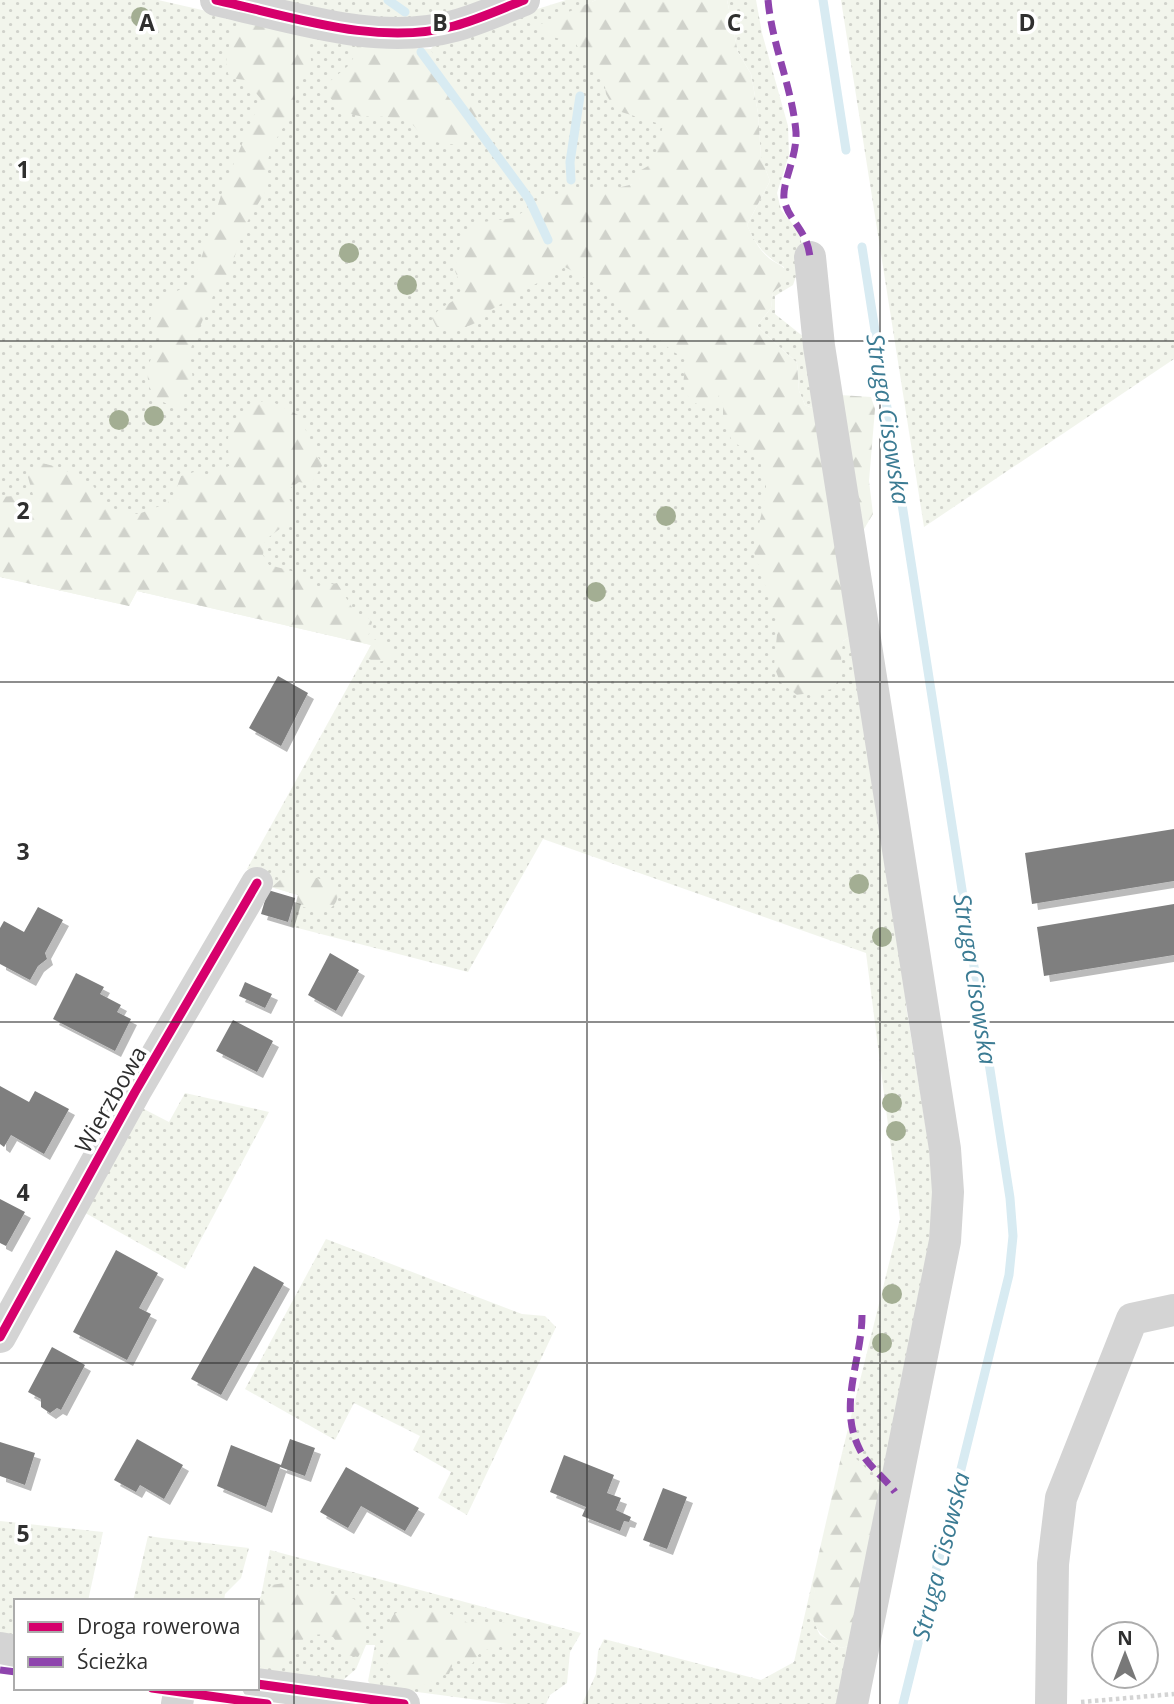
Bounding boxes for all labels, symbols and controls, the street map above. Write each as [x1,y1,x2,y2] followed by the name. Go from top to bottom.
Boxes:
[139,6,155,38] text: A
[432,6,448,38] text: B
[727,6,741,38] text: C
[1018,6,1036,38] text: D
[16,153,30,185] text: 1
[859,331,919,507] water label: Struga Cisowska
[16,494,30,526] text: 2
[16,835,30,867] text: 3
[946,891,1006,1067] water label: Struga Cisowska
[66,1040,154,1158] street label: Wierzbowa
[16,1176,30,1208] text: 4
[903,1468,977,1644] water label: Struga Cisowska
[16,1517,30,1549] text: 5
[14,1599,259,1690] legend
[77,1612,240,1640] text: Droga rowerowa
[1090,1620,1160,1690] north arrow
[1117,1625,1133,1651] text: N
[77,1647,148,1675] text: Ścieżka

